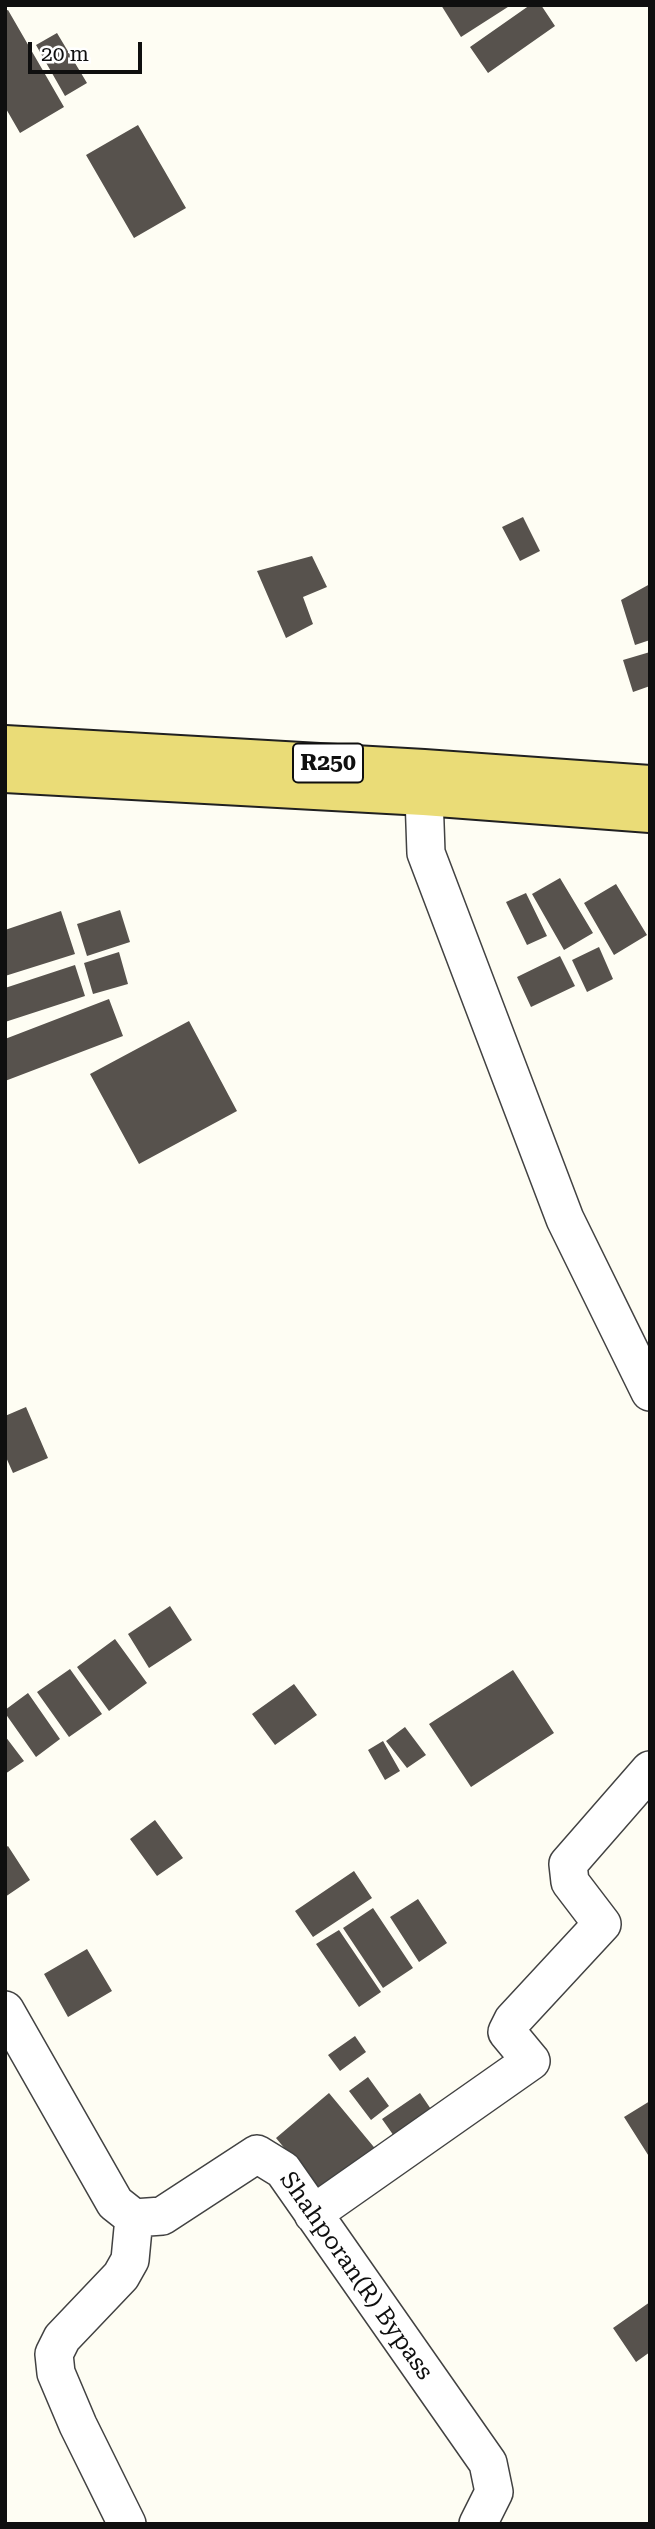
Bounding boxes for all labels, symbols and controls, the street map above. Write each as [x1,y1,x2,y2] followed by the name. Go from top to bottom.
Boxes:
[32,28,145,72] scale bar
[41,42,89,66] text: 20 m
[293,744,363,782] road number: R250
[273,2166,439,2386] street label: Shahporan(R) Bypass

